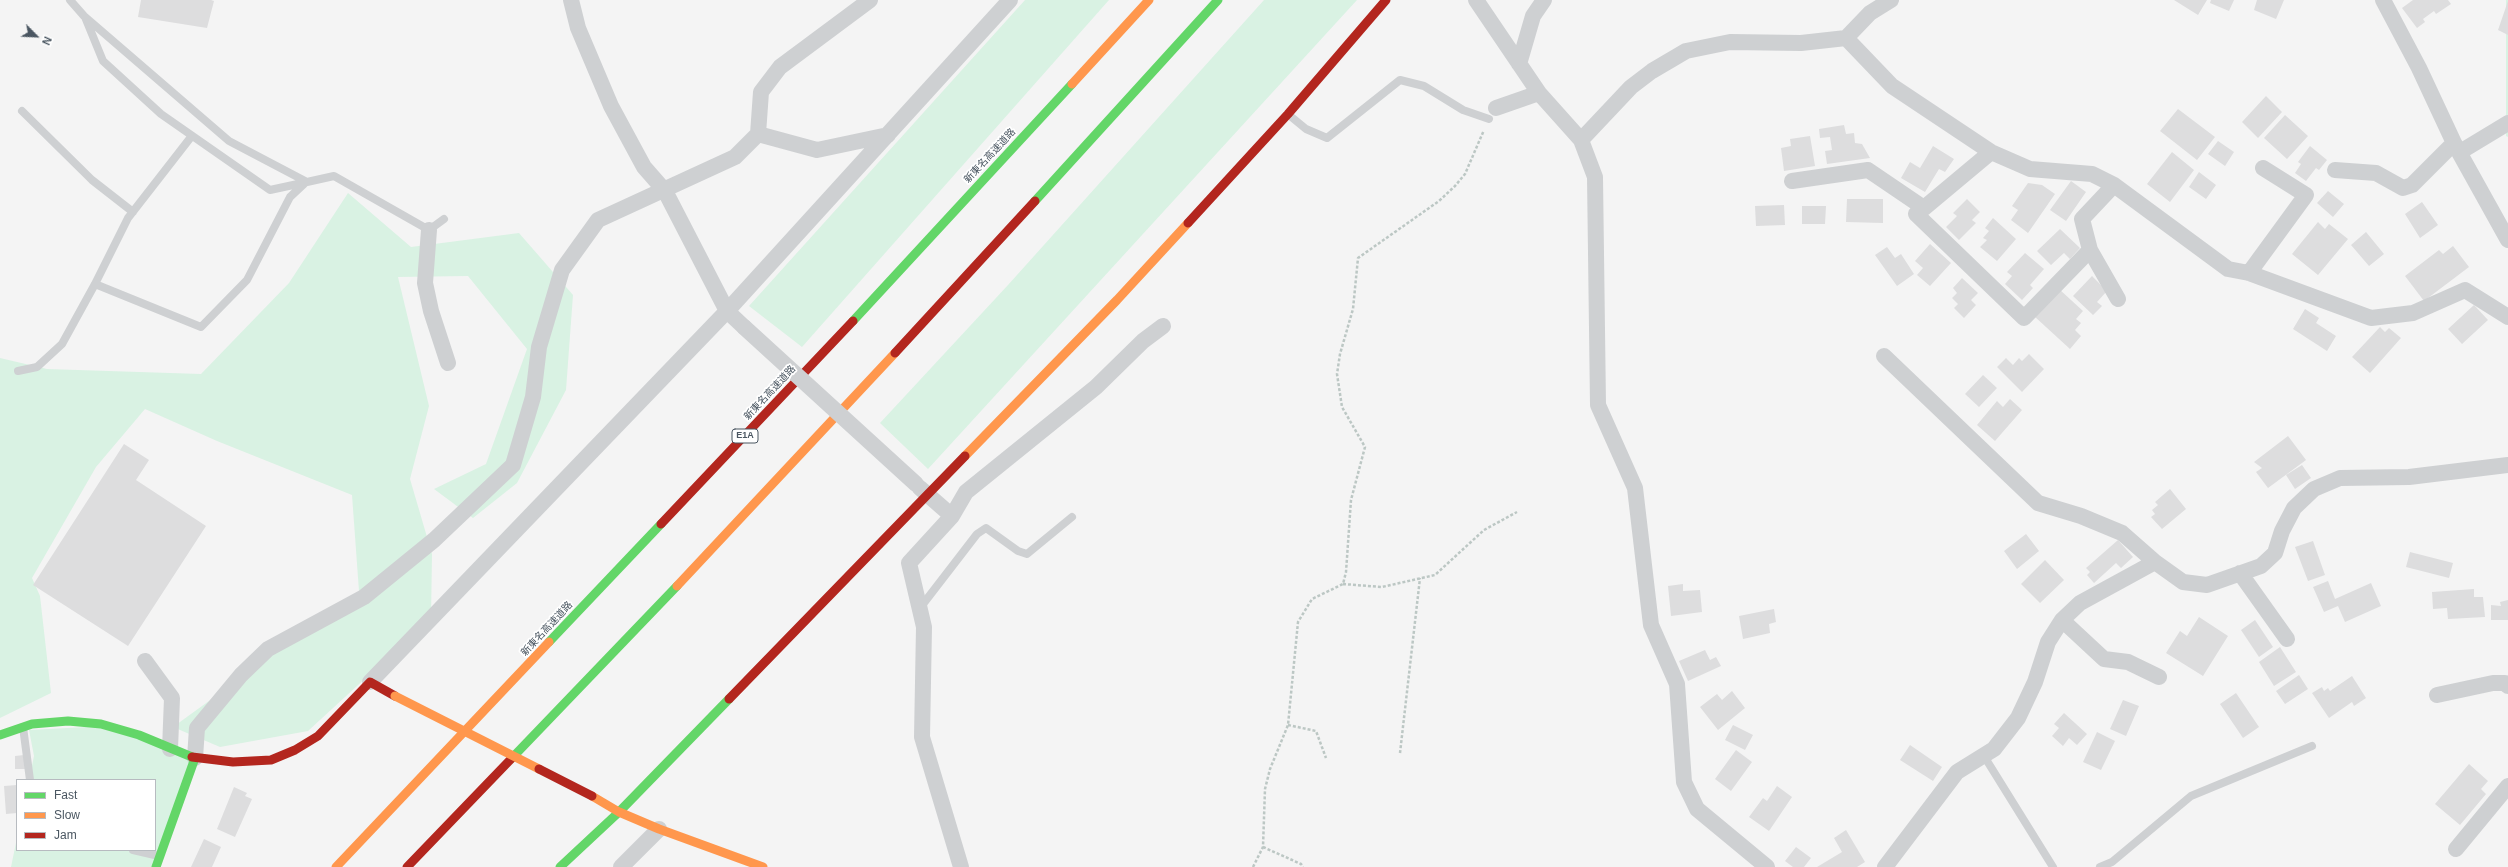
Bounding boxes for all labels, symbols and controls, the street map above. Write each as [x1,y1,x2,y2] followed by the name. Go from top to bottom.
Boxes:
[16,16,56,56] north arrow
[40,35,54,47] text: N
[962,126,1018,186] street label: 新東名高速道路
[742,363,798,423] street label: 新東名高速道路
[732,429,758,443] road number: E1A
[519,599,575,659] street label: 新東名高速道路
[16,779,156,851] legend
[54,788,77,802] text: Fast
[54,808,80,822] text: Slow
[54,828,77,842] text: Jam

